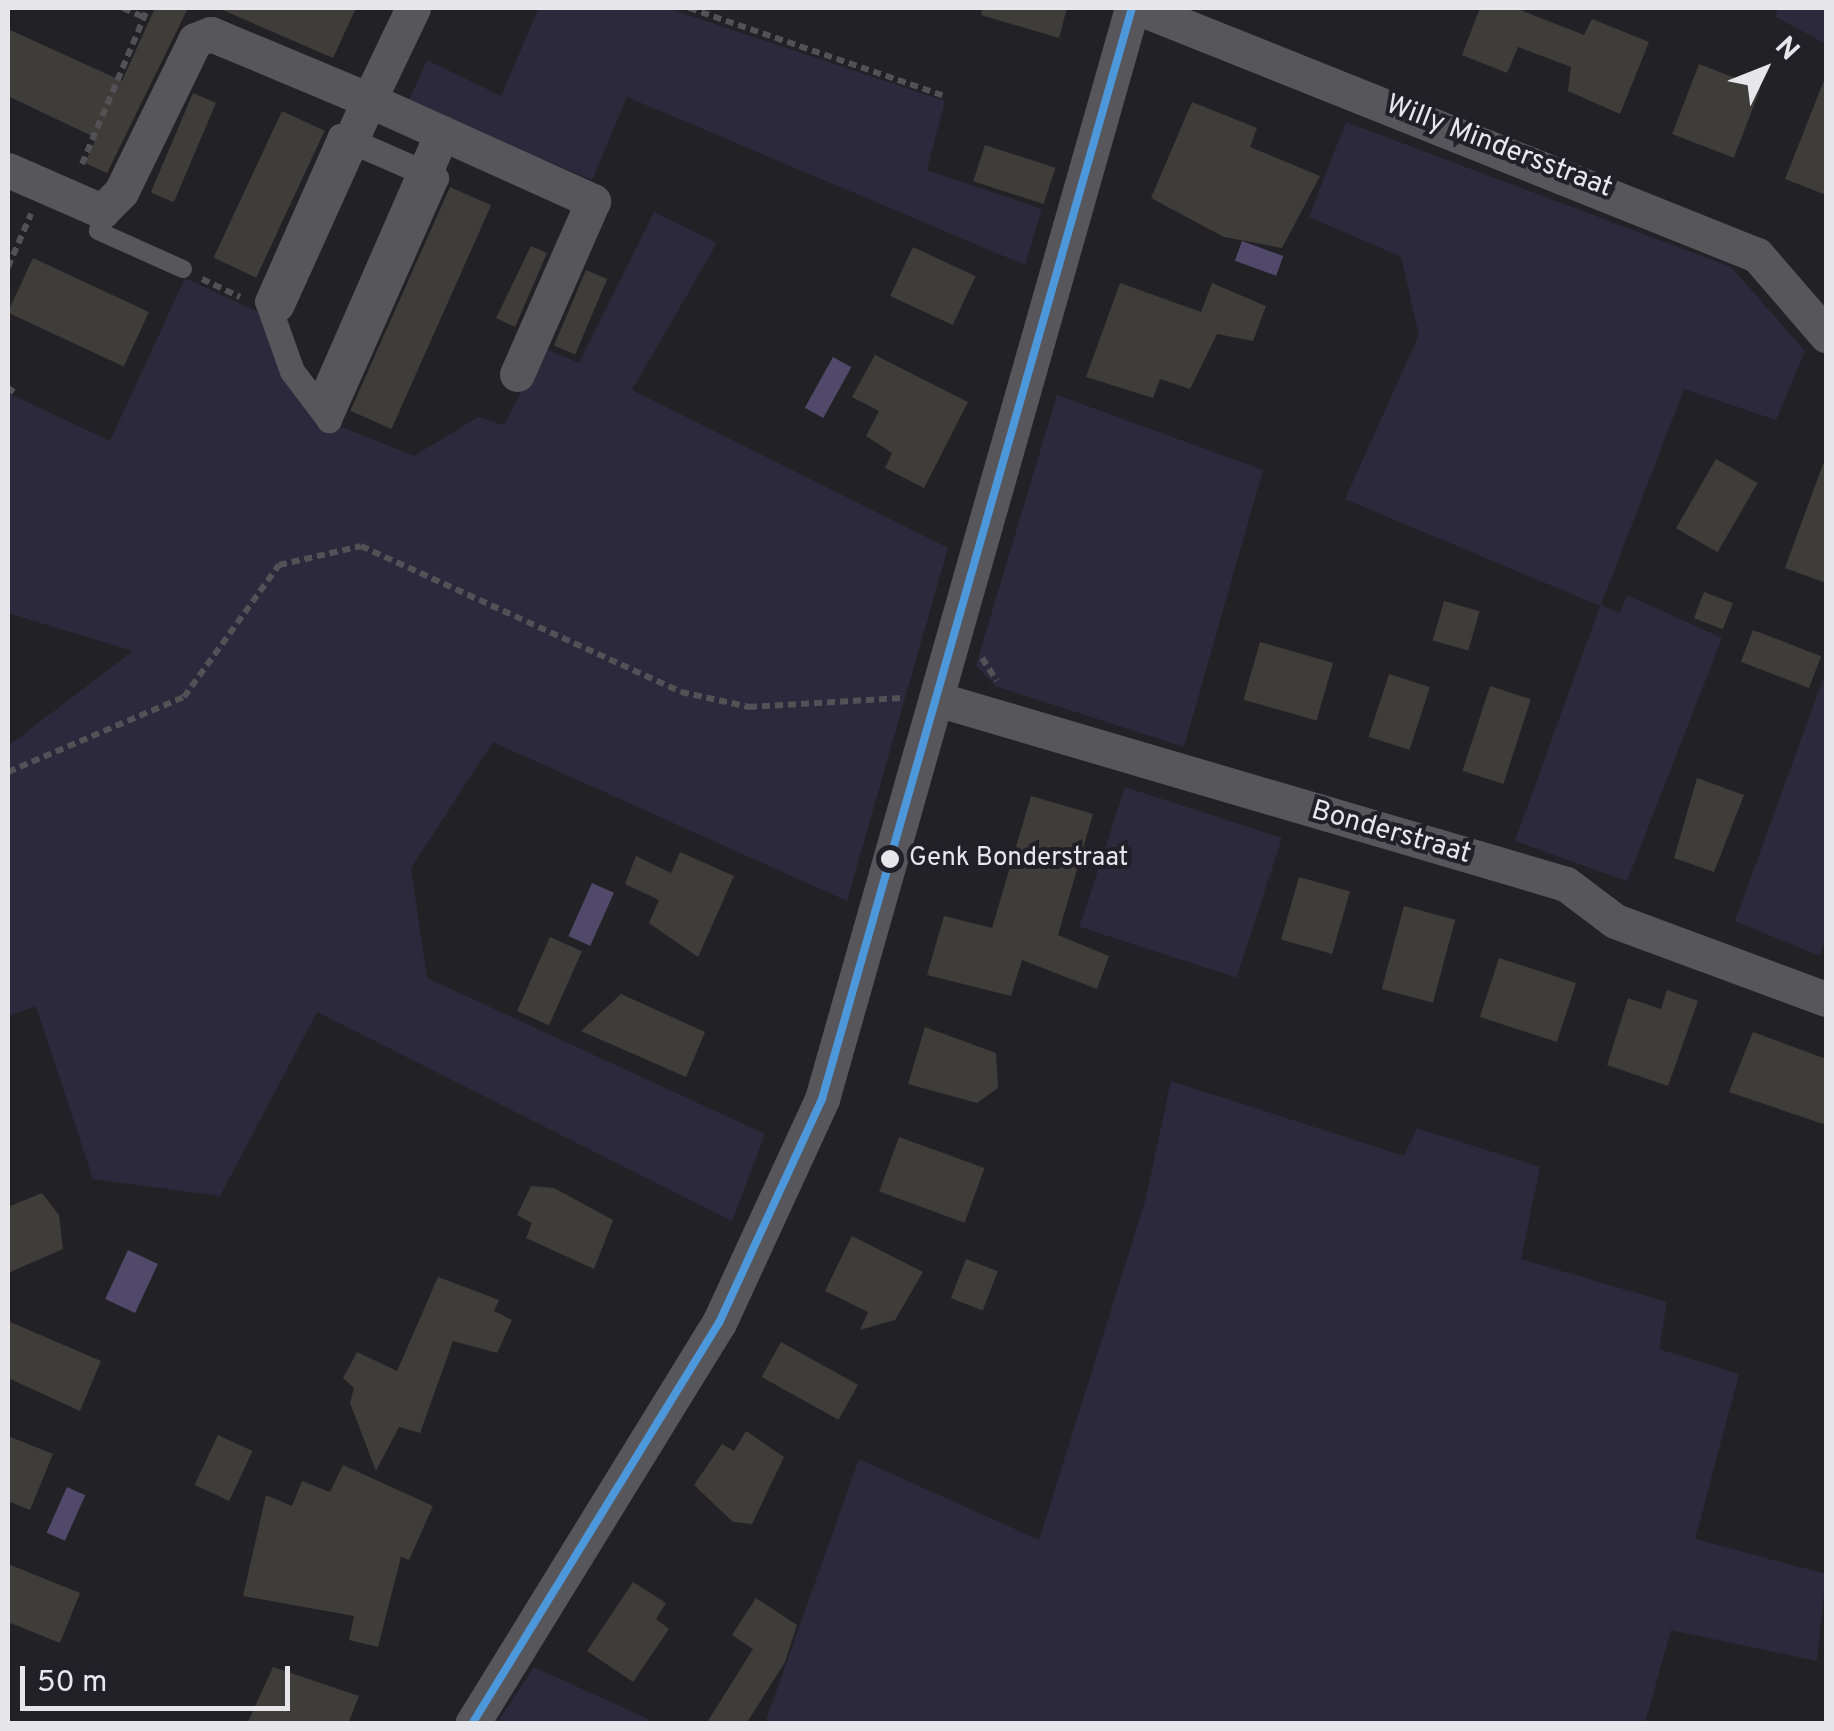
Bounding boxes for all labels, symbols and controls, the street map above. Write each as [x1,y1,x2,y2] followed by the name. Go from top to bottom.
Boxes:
[1714,20,1814,120] north arrow
[1766,30,1806,69] text: N
[1381,88,1617,206] street label: Willy Mindersstraat
[1307,794,1475,872] street label: Bonderstraat
[909,843,1128,875] place label: Genk Bonderstraat
[880,849,900,869] marker: Genk Bonderstraat
[25,1646,295,1708] scale bar
[37,1665,107,1702] text: 50 m

